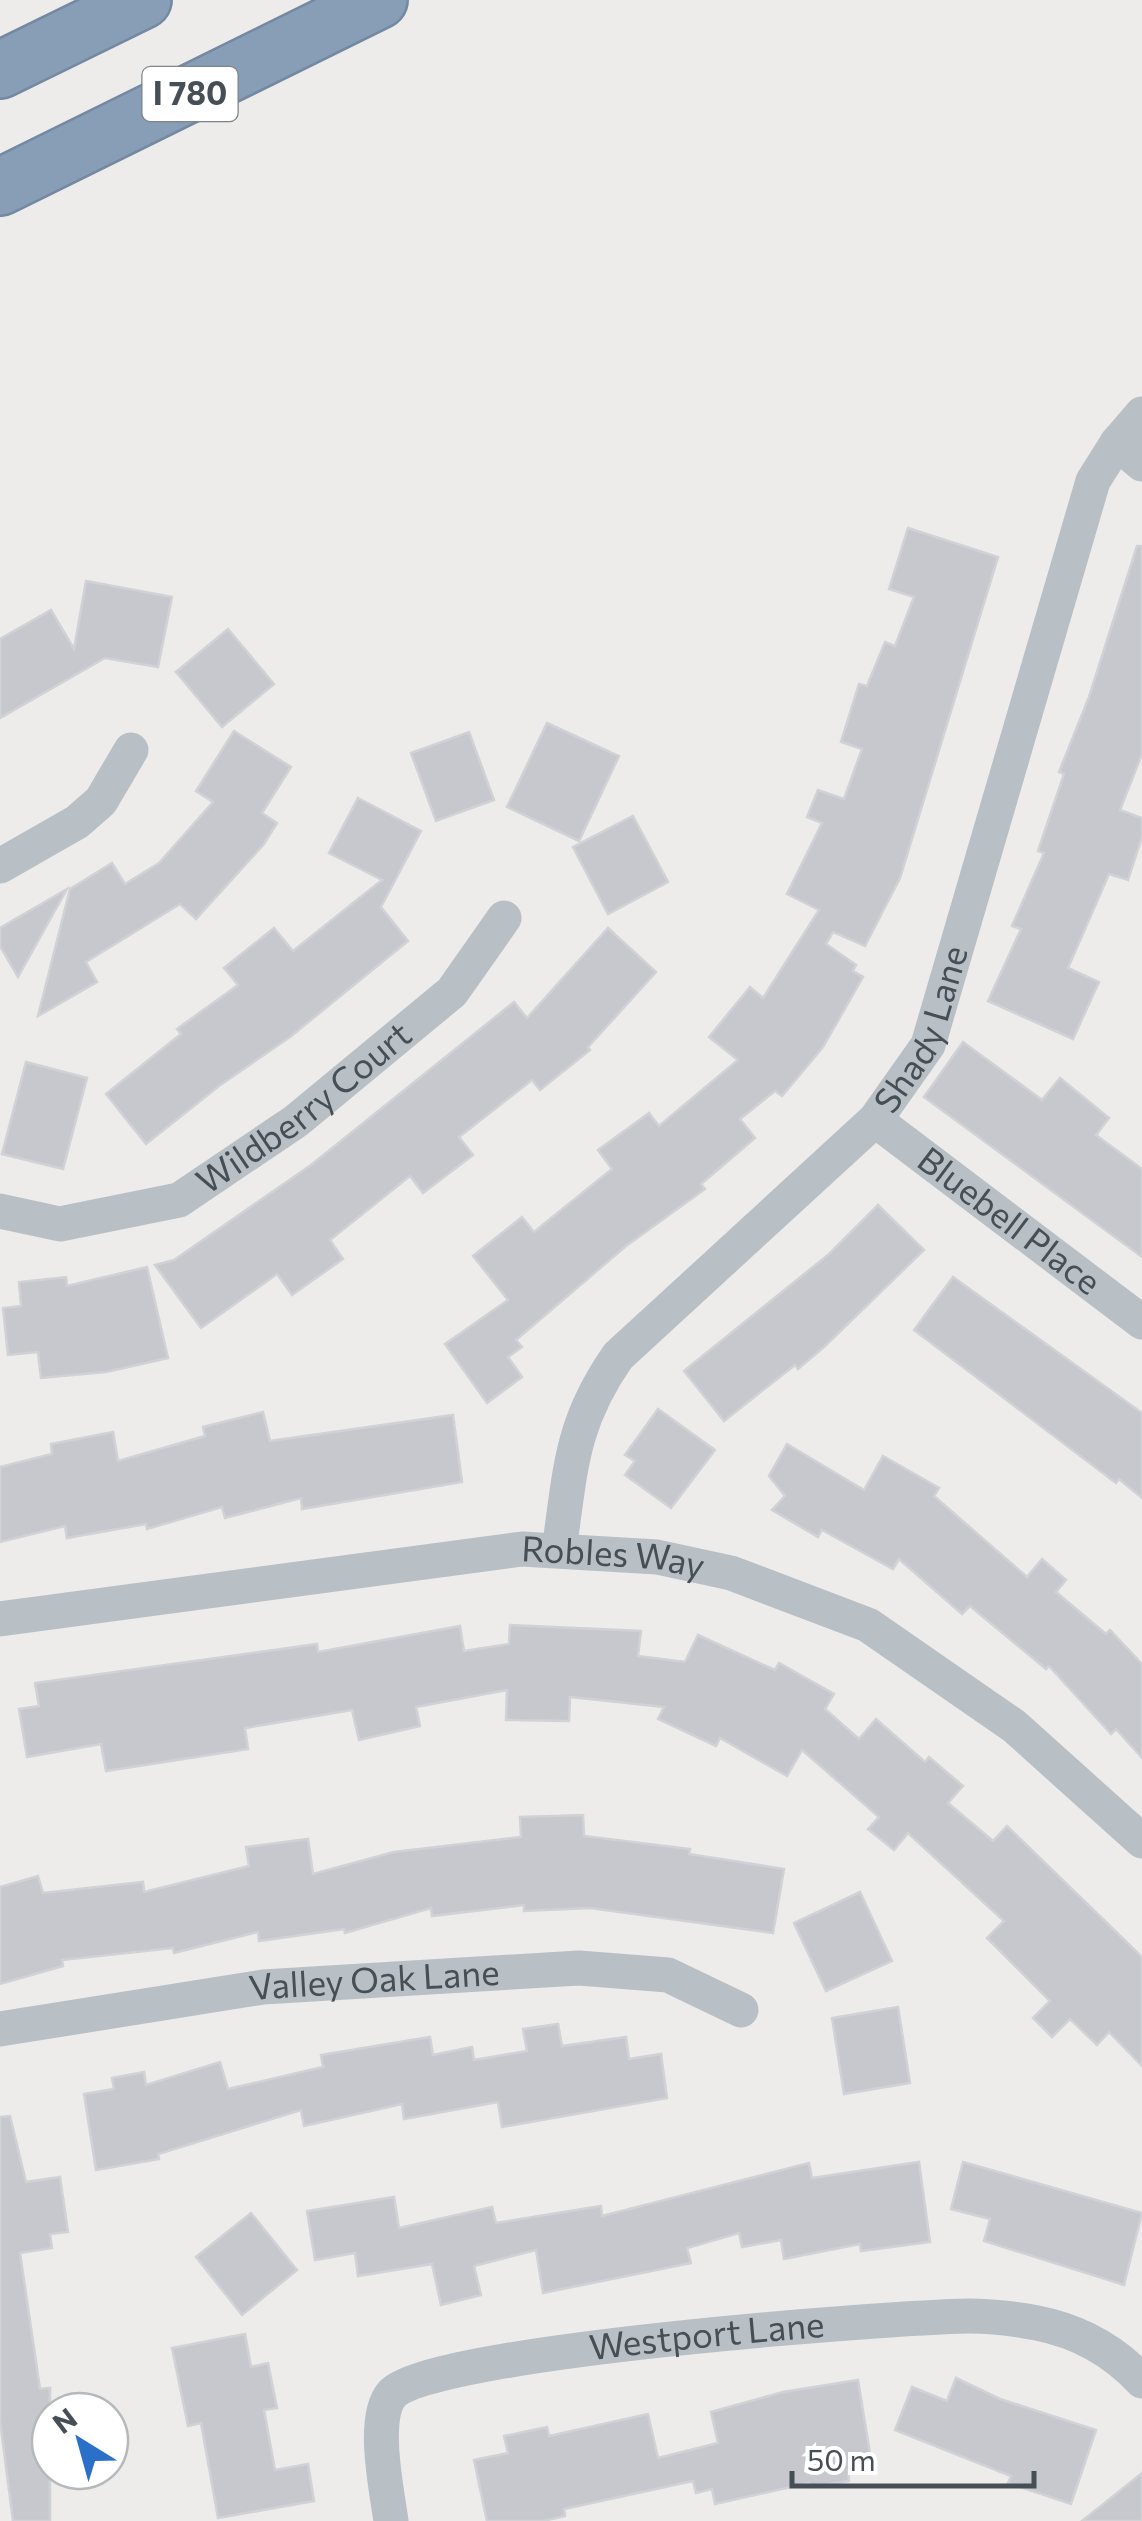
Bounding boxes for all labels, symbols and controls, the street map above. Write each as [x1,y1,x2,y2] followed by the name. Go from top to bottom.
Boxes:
[142,67,238,121] road number: I 780
[863,940,975,1120] street label: Shady Lane
[187,1011,419,1201] street label: Wildberry Court
[911,1136,1110,1302] street label: Bluebell Place
[520,1525,709,1586] street label: Robles Way
[246,1949,501,2008] street label: Valley Oak Lane
[587,2301,826,2367] street label: Westport Lane
[30,2391,130,2491] north arrow
[46,2400,83,2440] text: N
[792,2426,1034,2488] scale bar
[807,2440,876,2477] text: 50 m

